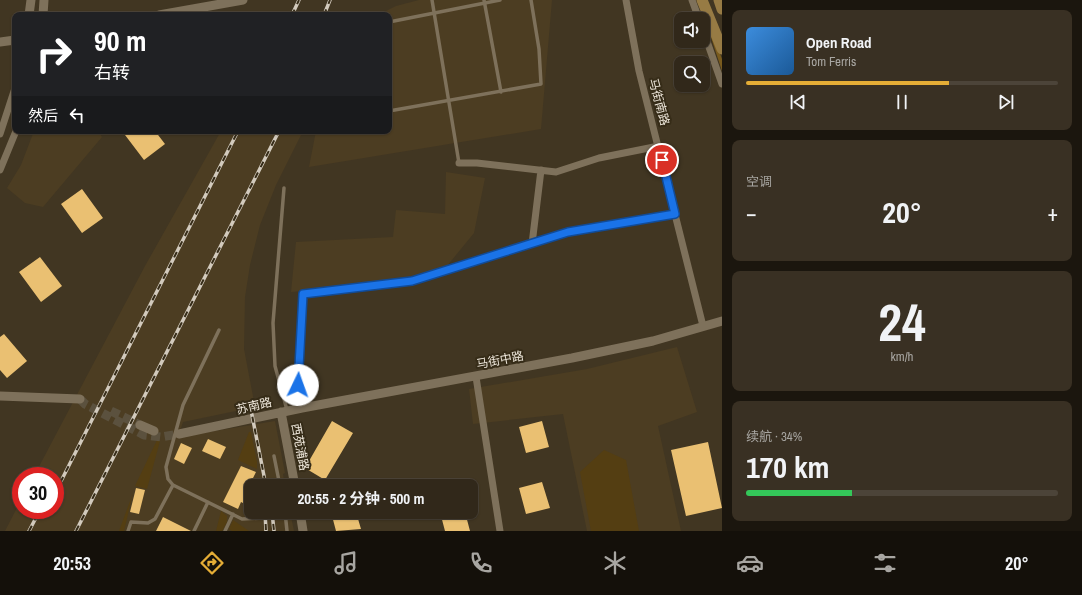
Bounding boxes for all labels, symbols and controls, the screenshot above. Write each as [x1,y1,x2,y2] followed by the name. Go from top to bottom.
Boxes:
[674,12,710,92] map controls
[674,12,710,48] button: sound
[94,22,146,60] text: 90 m
[28,28,80,80] icon: right
[806,32,872,53] text: Open Road
[806,53,856,70] text: Tom Ferris
[674,56,710,92] button: search
[94,60,130,85] text: 右转
[645,77,673,127] street label: 马街南路
[787,91,809,113] icon: previous
[891,91,913,113] icon: pause
[995,91,1017,113] icon: next
[66,104,88,126] icon: left
[28,105,58,126] text: 然后
[645,143,679,177] pin
[651,149,673,171] icon: arrive
[746,173,772,190] text: 空调
[882,192,922,232] text: 20°
[746,198,757,228] text: −
[1047,198,1058,228] text: +
[878,287,926,357] text: 24
[475,348,525,372] street label: 马街中路
[890,348,914,365] text: km/h
[277,364,319,406] position arrow
[235,394,273,418] street label: 苏南路
[288,422,312,472] street label: 西苑浦路
[746,428,802,445] text: 续航 · 34%
[746,447,829,487] text: 170 km
[12,467,64,519] speed limit sign: 30
[297,488,425,509] text: 20:55 · 2 分钟 · 500 m
[198,549,226,577] icon: directions
[332,549,360,577] icon: music
[467,549,495,577] icon: phone
[601,549,629,577] icon: climate
[736,549,764,577] icon: car
[871,549,899,577] icon: filters
[53,551,91,576] text: 20:53
[1005,551,1029,576] text: 20°

